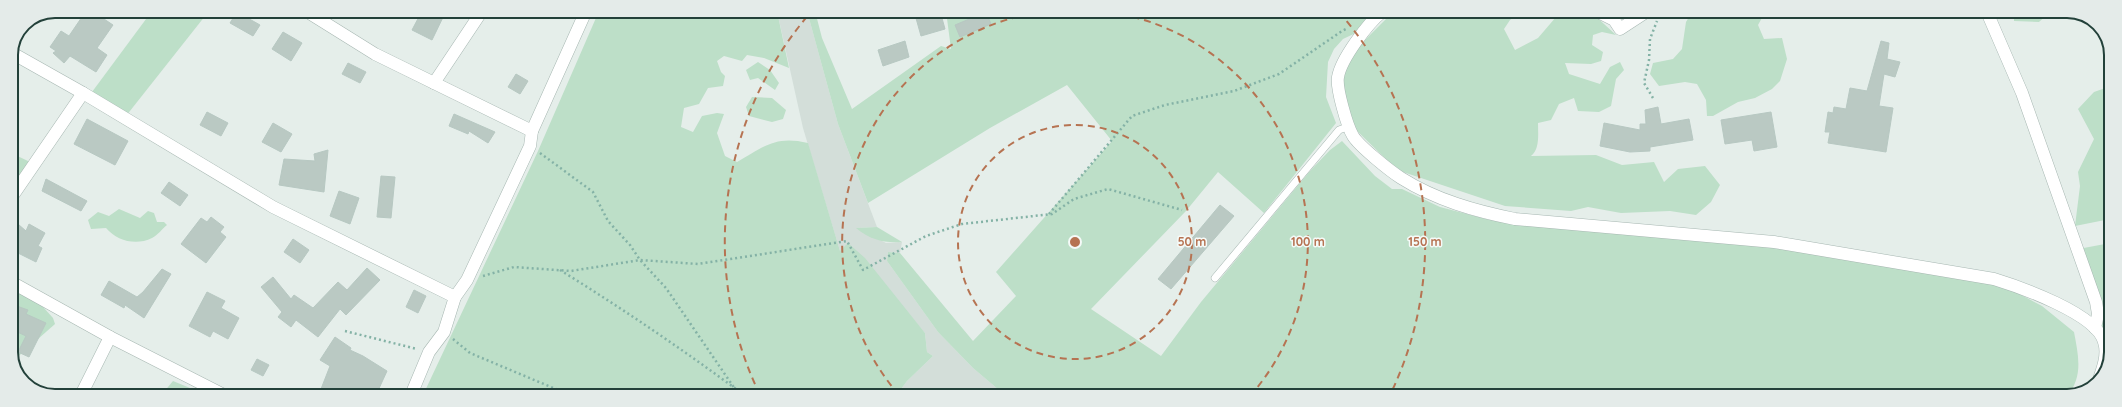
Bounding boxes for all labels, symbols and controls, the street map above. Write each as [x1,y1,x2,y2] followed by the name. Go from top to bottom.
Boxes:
[1178,234,1206,249] text: 50 m
[1291,234,1325,249] text: 100 m
[1408,234,1442,249] text: 150 m
[1068,235,1082,249] centre of rings

